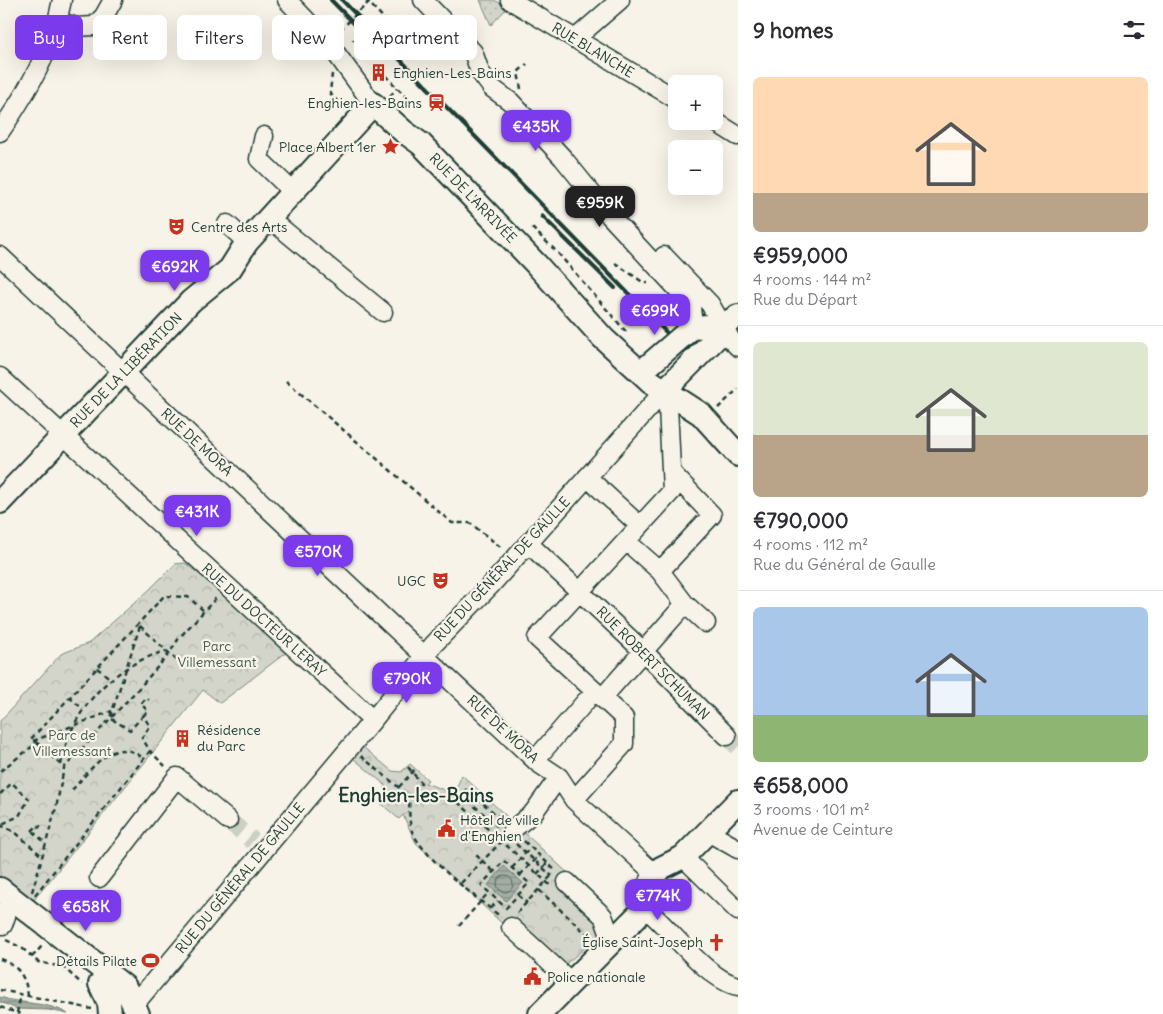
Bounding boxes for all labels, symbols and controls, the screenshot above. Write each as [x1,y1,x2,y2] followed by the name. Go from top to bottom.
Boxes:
[15,15,83,60] chip: Buy
[93,15,167,60] chip: Rent
[177,15,262,60] chip: Filters
[272,15,344,60] chip: New
[354,15,477,60] chip: Apartment
[1120,16,1148,44] icon: filters
[753,17,833,44] text: 9 homes
[549,18,637,82] street label: RUE BLANCHE
[369,63,389,83] building icon: Enghien-Les-Bains
[393,64,512,82] place label: Enghien-Les-Bains
[668,75,723,195] map controls
[668,75,723,130] button: +
[426,93,446,113] station icon: Enghien-les-Bains
[308,94,422,112] place label: Enghien-les-Bains
[906,109,996,199] icon: home
[501,110,571,152] pin: €435K
[512,116,560,136] text: €435K
[380,137,400,157] place icon: Place Albert 1er
[279,138,376,156] place label: Place Albert 1er
[668,140,723,195] button: −
[425,149,521,247] street label: RUE DE L'ARRIVÉE
[565,186,635,228] pin: €959K
[576,192,624,212] text: €959K
[167,217,187,237] theatre icon: Centre des Arts
[191,218,287,236] place label: Centre des Arts
[753,242,848,269] text: €959,000
[140,250,210,292] pin: €692K
[151,256,199,276] text: €692K
[753,269,872,289] text: 4 rooms · 144 m²
[753,289,857,309] text: Rue du Départ
[620,294,690,336] pin: €699K
[631,300,679,320] text: €699K
[66,309,186,431] street label: RUE DE LA LIBÉRATION
[906,375,996,465] icon: home
[157,404,237,480] street label: RUE DE MORA
[430,493,574,645] street label: RUE DU GÉNÉRAL DE GAULLE
[162,494,232,537] pin: €431K
[175,501,219,521] text: €431K
[753,507,849,534] text: €790,000
[283,534,353,577] pin: €570K
[753,534,868,554] text: 4 rooms · 112 m²
[294,541,342,561] text: €570K
[753,554,936,574] text: Rue du Général de Gaulle
[198,559,330,681] street label: RUE DU DOCTEUR LERAY
[430,571,450,591] theatre icon: UGC
[397,572,426,590] place label: UGC
[593,603,713,723] street label: RUE ROBERT SCHUMAN
[178,637,257,671] park label: Parc Villemessant
[906,640,996,730] icon: home
[372,662,442,704] pin: €790K
[383,668,431,688] text: €790K
[463,691,543,767] street label: RUE DE MORA
[197,721,261,755] place label: Résidence du Parc
[33,726,112,760] park label: Parc de Villemessant
[173,728,193,748] building icon: Résidence du Parc
[753,772,849,799] text: €658,000
[338,783,494,807] district label: Enghien-les-Bains
[172,799,308,957] street label: RUE DU GÉNÉRAL DE GAULLE
[753,799,870,819] text: 3 rooms · 101 m²
[460,811,539,845] place label: Hôtel de ville d'Enghien
[436,818,456,838] public building icon: Hôtel de ville d'Enghien
[753,819,893,839] text: Avenue de Ceinture
[623,878,693,921] pin: €774K
[636,885,680,905] text: €774K
[51,890,121,932] pin: €658K
[62,896,110,916] text: €658K
[707,932,727,952] church icon: Église Saint-Joseph
[582,933,703,951] place label: Église Saint-Joseph
[141,951,161,971] sports icon: Détails Pilate
[56,952,137,970] place label: Détails Pilate
[523,967,543,987] public building icon: Police nationale
[547,968,646,986] place label: Police nationale

